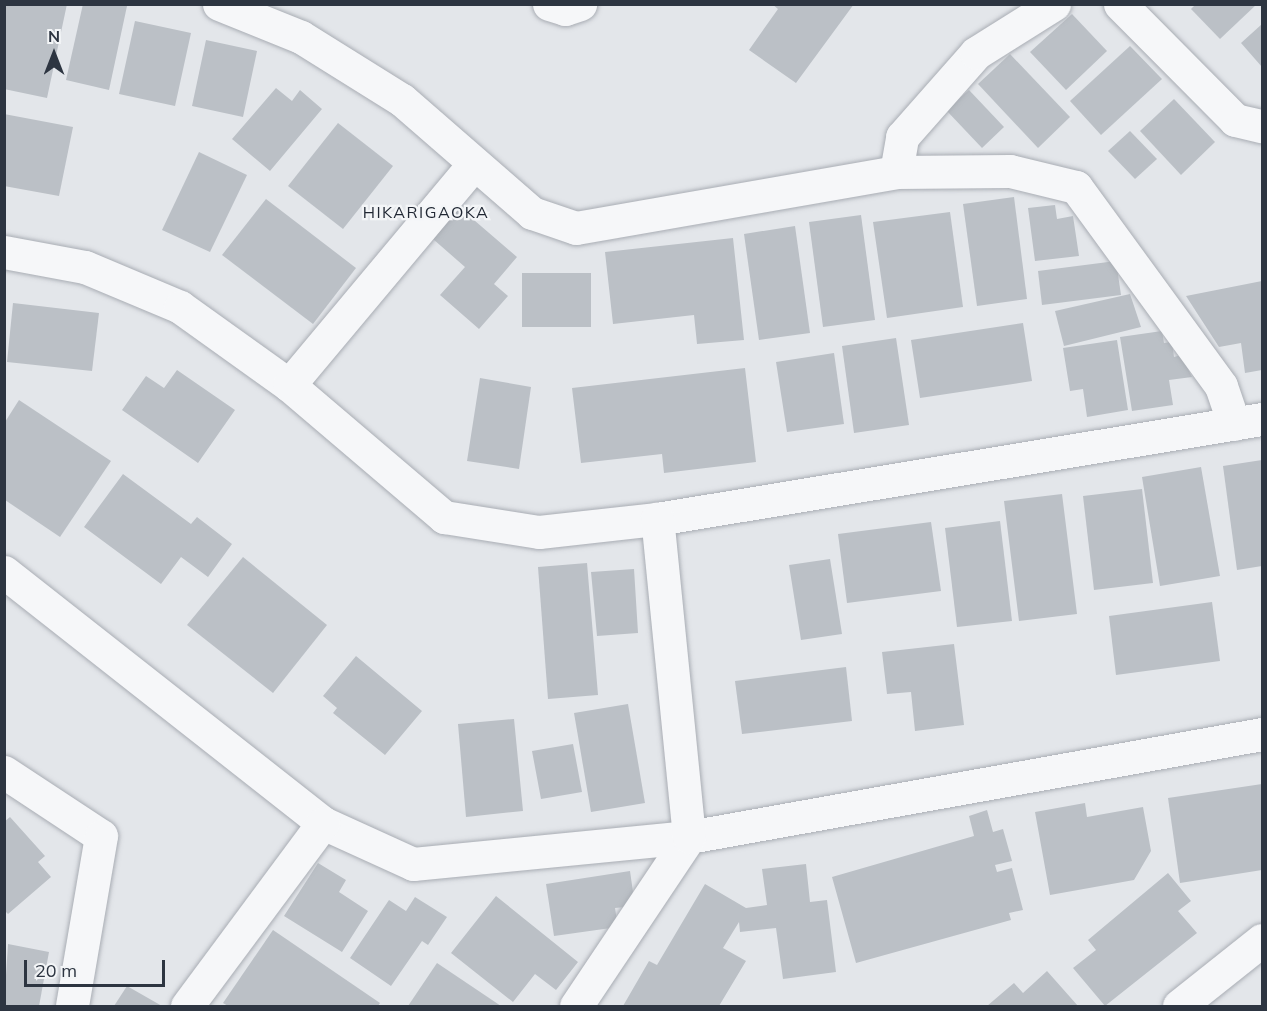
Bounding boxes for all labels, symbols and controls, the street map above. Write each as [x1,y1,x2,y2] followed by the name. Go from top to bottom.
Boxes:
[24,24,84,84] north arrow
[48,26,60,46] text: N
[363,202,489,222] district label: HIKARIGAOKA
[27,948,168,986] scale bar
[35,959,77,982] text: 20 m

